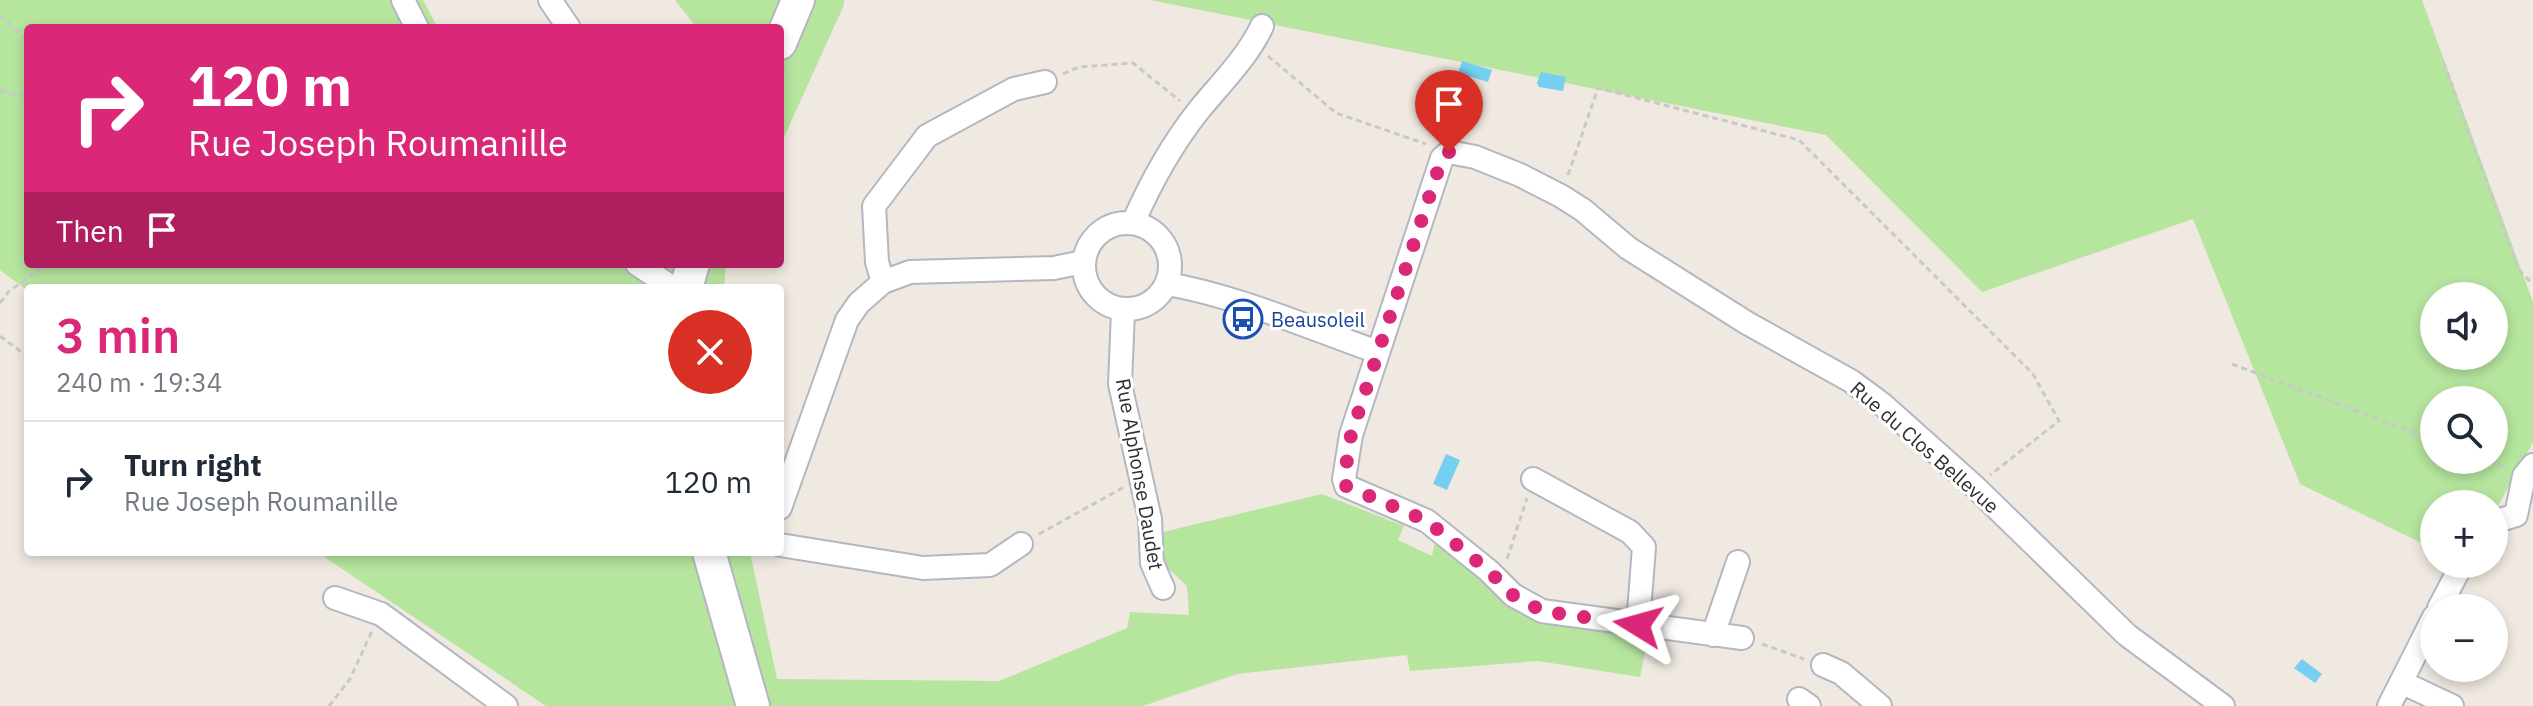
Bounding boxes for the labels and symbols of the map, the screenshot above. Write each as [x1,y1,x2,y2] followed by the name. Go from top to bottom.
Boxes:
[1415,70,1483,152] pin
[1222,298,1264,340] bus stop icon: Beausoleil
[1271,306,1365,333] place label: Beausoleil
[1845,375,2005,519] street label: Rue du Clos Bellevue
[1110,376,1170,572] street label: Rue Alphonse Daudet
[1596,583,1680,667] position arrow

